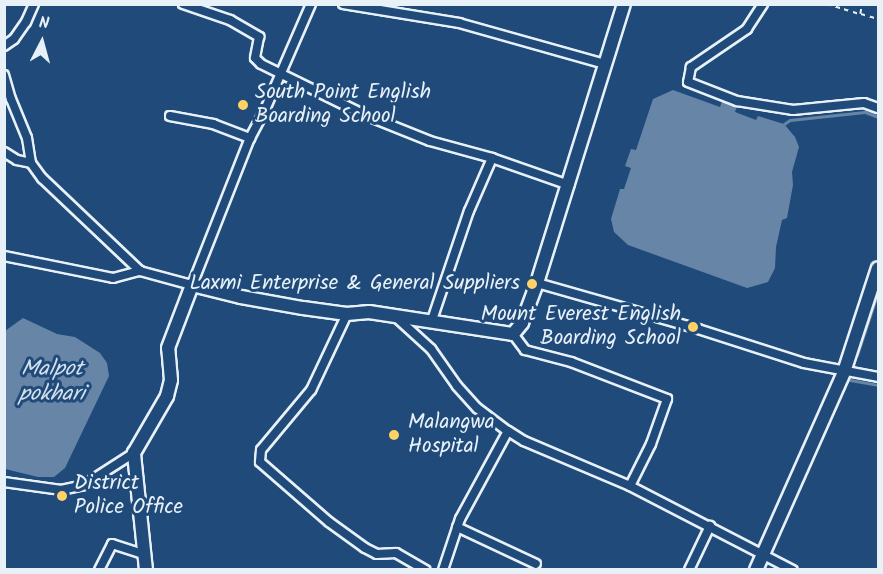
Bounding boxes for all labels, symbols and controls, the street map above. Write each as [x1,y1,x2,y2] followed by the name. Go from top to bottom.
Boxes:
[38,11,50,37] text: N
[12,12,72,72] north arrow
[255,80,431,130] place label: South Point English Boarding School
[236,98,250,112] marker: South Point English Boarding School
[189,271,520,297] place label: Laxmi Enterprise & General Suppliers
[525,277,539,291] marker: Laxmi Enterprise & General Suppliers
[481,302,681,352] place label: Mount Everest English Boarding School
[686,320,700,334] marker: Mount Everest English Boarding School
[19,356,85,408] water label: Malpot pokhari
[408,410,495,460] place label: Malangwa Hospital
[385,426,403,444] marker: Malangwa Hospital
[74,471,183,521] place label: District Police Office
[55,489,69,503] marker: District Police Office

